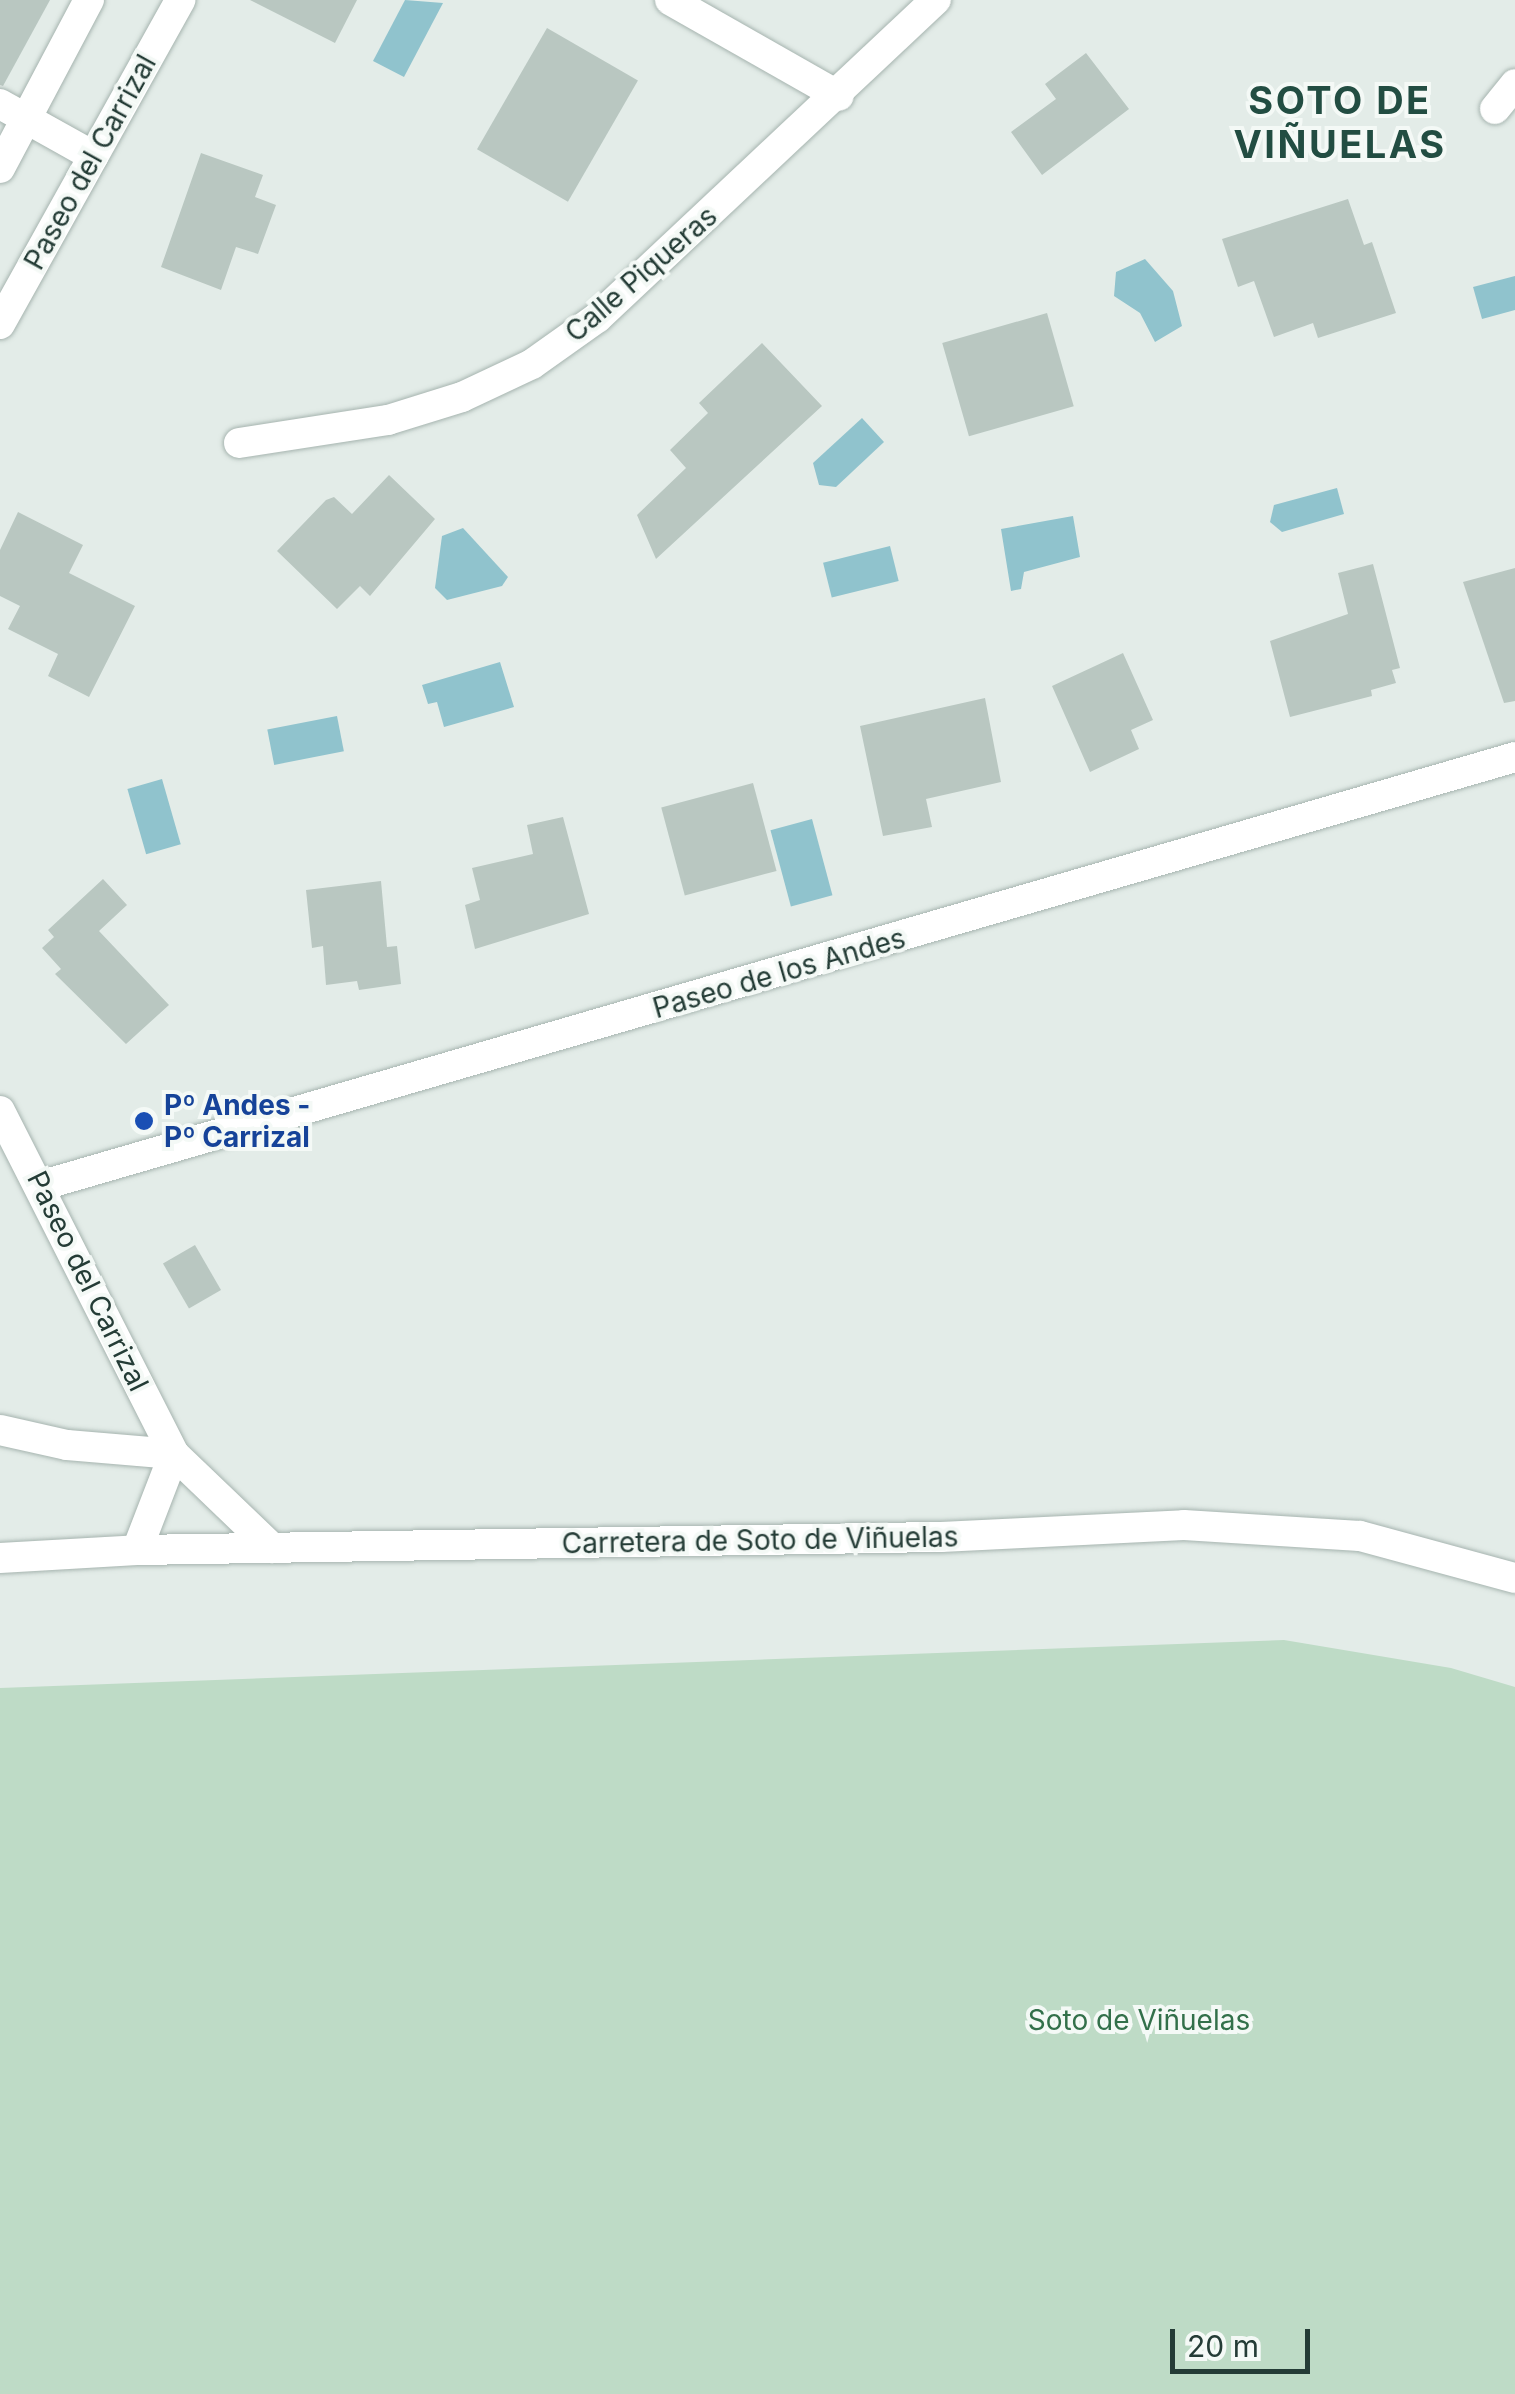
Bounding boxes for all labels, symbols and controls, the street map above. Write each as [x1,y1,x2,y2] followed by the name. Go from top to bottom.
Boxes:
[17,49,163,275] street label: Paseo del Carrizal
[1233,78,1447,168] district label: SOTO DE VIÑUELAS
[558,199,724,349] street label: Calle Piqueras
[649,921,909,1025] street label: Paseo de los Andes
[164,1088,310,1154] place label: Pº Andes - Pº Carrizal
[133,1110,155,1132] marker: Pº Andes - Pº Carrizal
[20,1166,156,1396] street label: Paseo del Carrizal
[561,1520,959,1560] street label: Carretera de Soto de Viñuelas
[1028,2003,1250,2037] park label: Soto de Viñuelas
[1175,2309,1315,2371] scale bar
[1187,2328,1259,2364] text: 20 m

